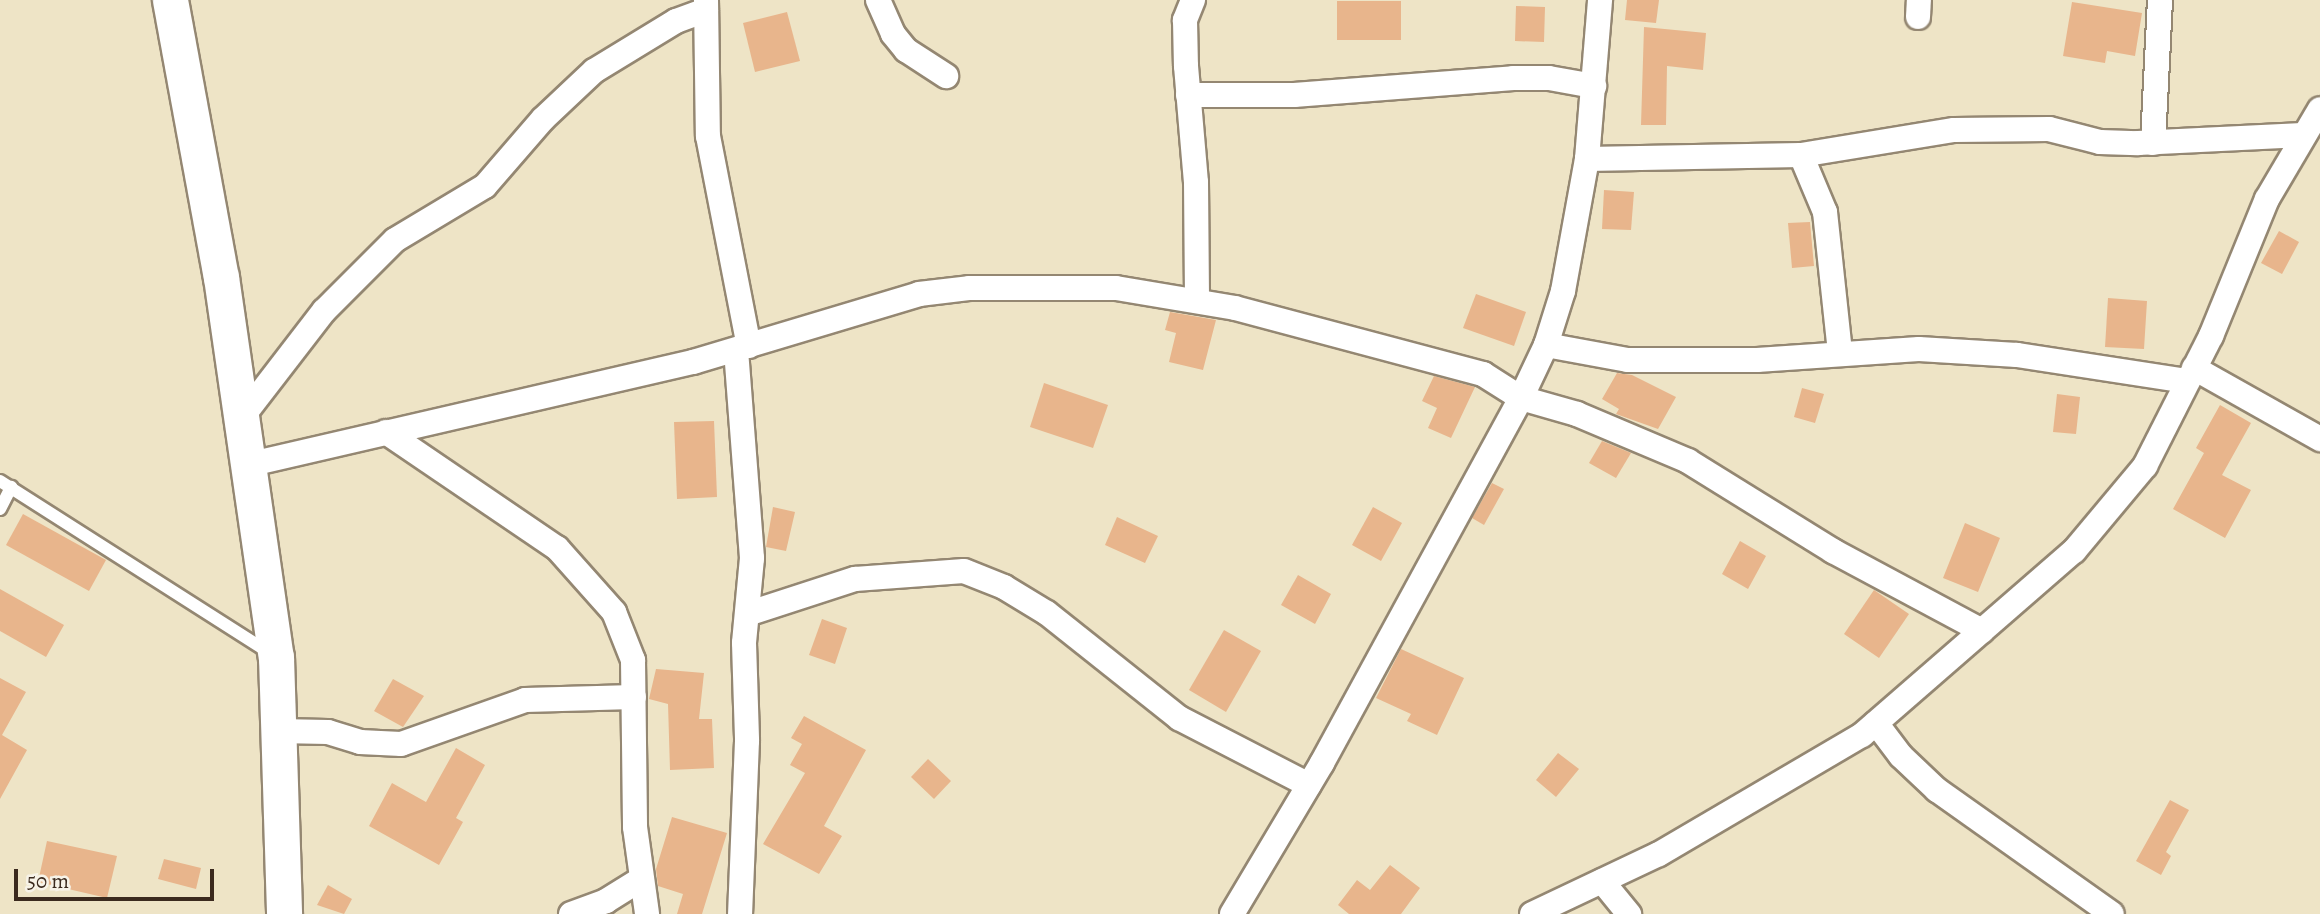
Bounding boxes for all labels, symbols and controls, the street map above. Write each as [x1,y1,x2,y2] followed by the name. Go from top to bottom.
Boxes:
[18,855,217,899] scale bar
[27,867,69,895] text: 50 m

